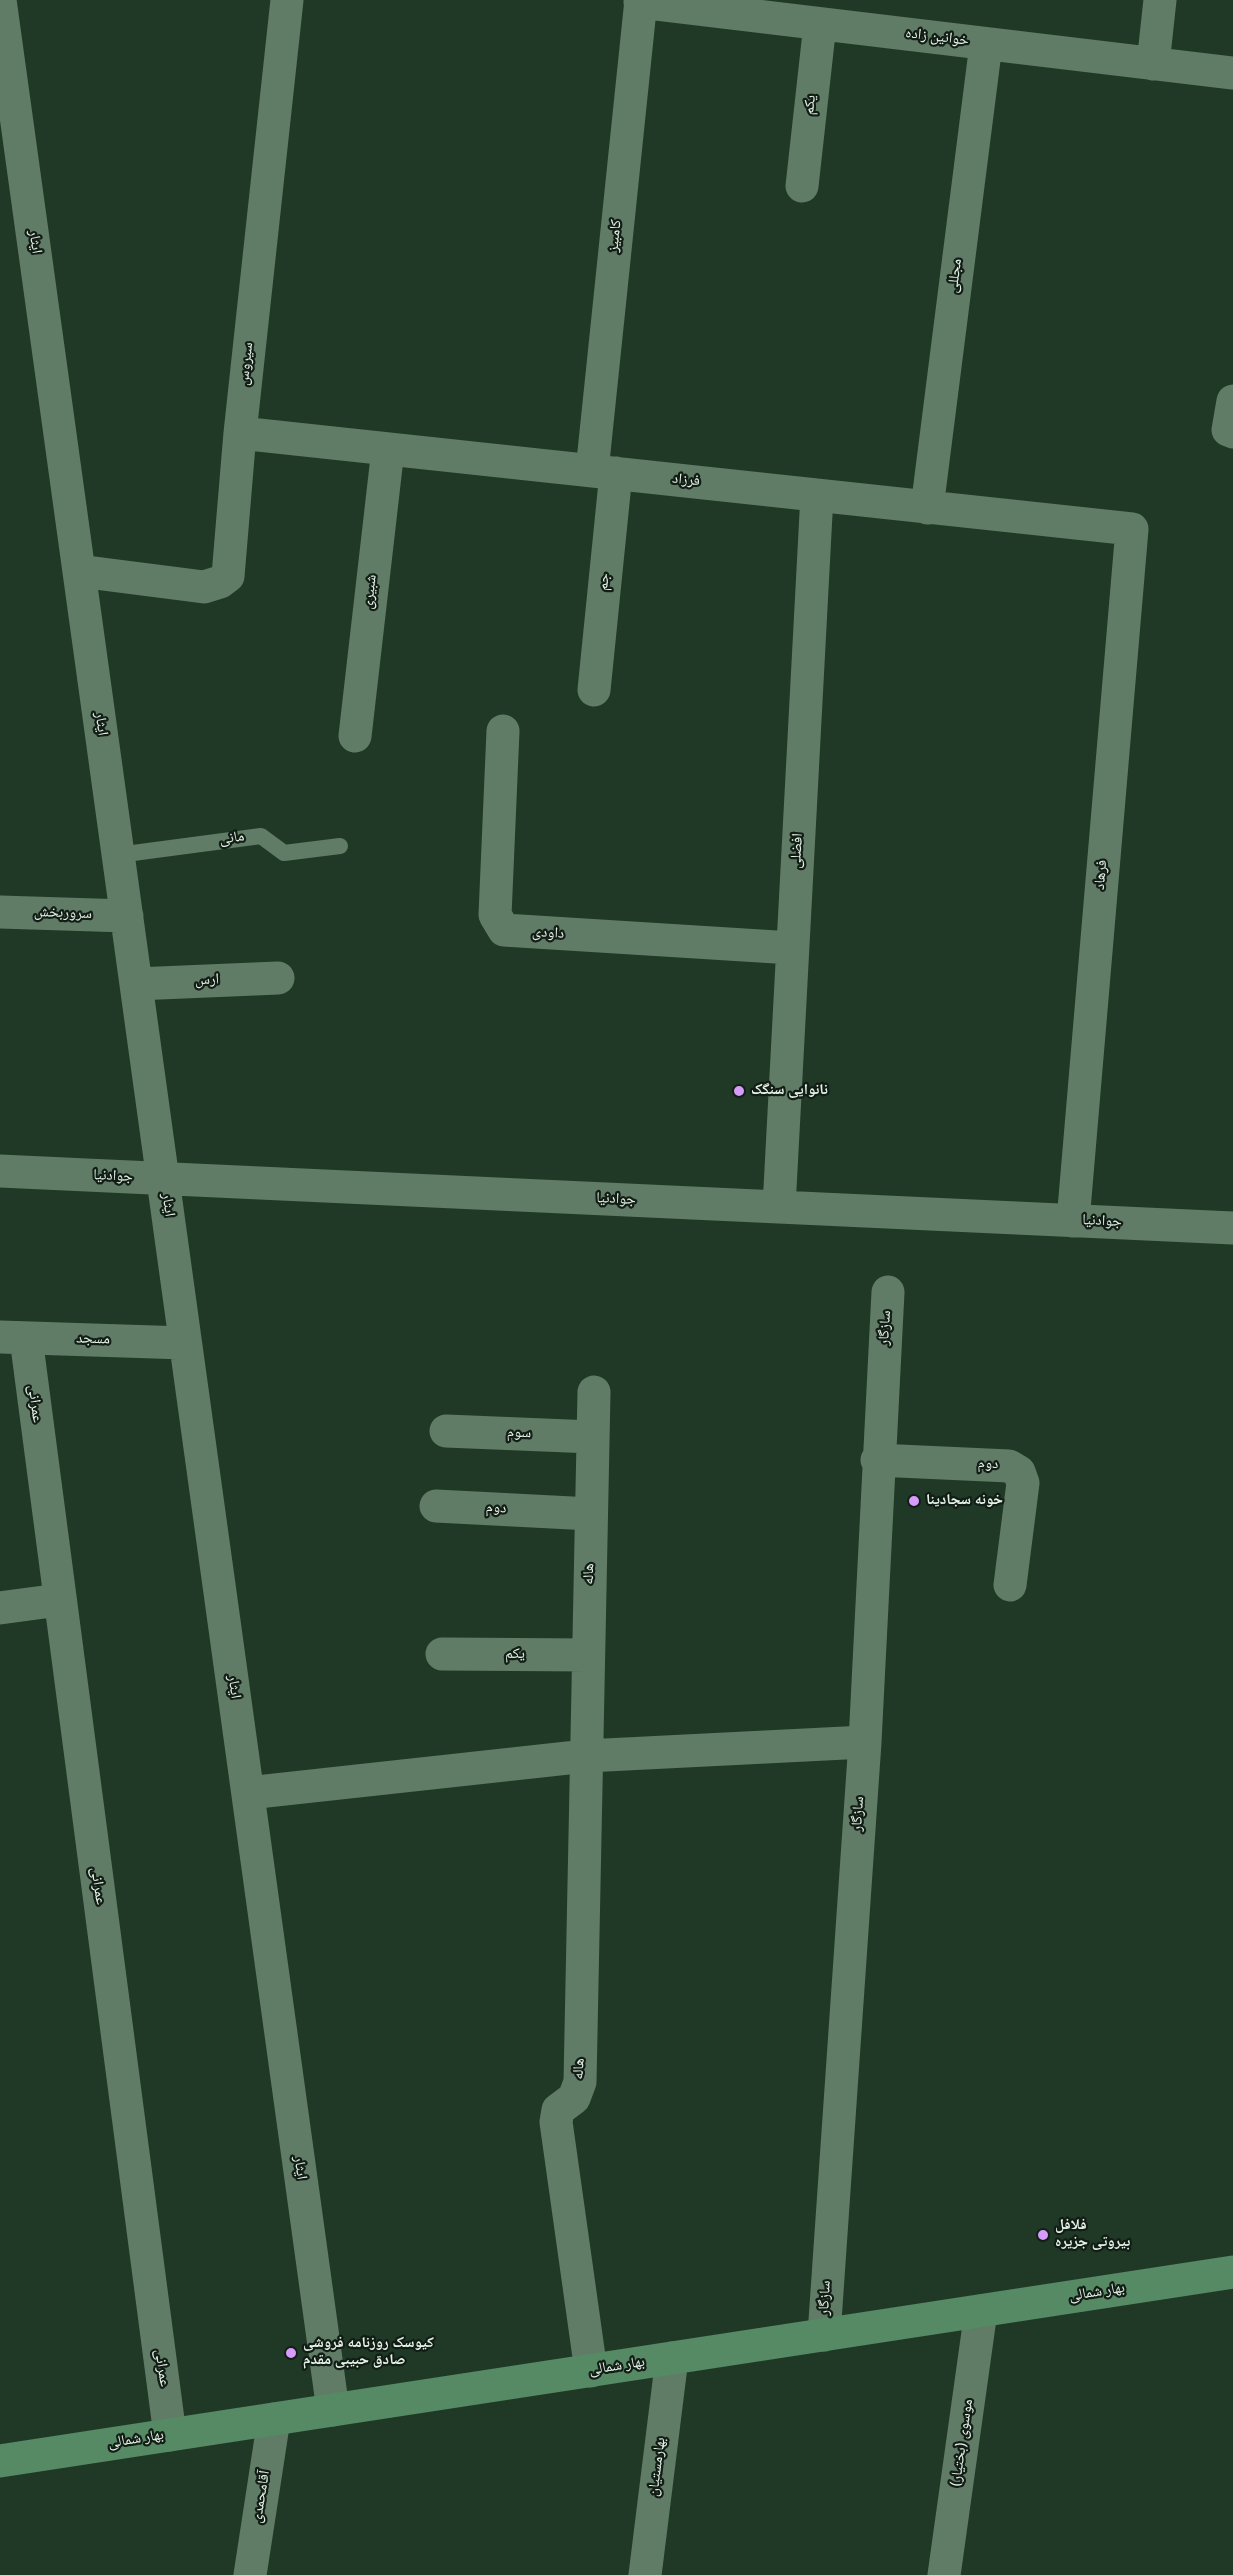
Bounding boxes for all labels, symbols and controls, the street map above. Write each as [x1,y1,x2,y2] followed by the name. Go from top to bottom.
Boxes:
[904,25,970,51] street label: خوانین زاده
[801,94,821,116] street label: یکم
[605,219,627,253] street label: کامبیز
[23,229,45,255] street label: ایثار
[945,258,967,294] street label: مجللی
[236,341,258,387] street label: سیروس
[671,471,701,491] street label: فرزاد
[595,572,615,592] street label: جم
[360,574,382,610] street label: شبیری
[89,711,111,737] street label: ایثار
[218,828,246,850] street label: مانی
[788,833,808,869] street label: افضلی
[1092,859,1112,891] street label: فرهاد
[34,904,92,924] street label: سروربخش
[531,924,565,944] street label: داودی
[194,971,220,991] street label: ارس
[751,1082,828,1100] place label: نانوایی سنگک
[732,1084,746,1098] marker: نانوایی سنگک
[93,1167,133,1187] street label: جوادنیا
[596,1190,636,1210] street label: جوادنیا
[156,1192,178,1218] street label: ایثار
[1082,1212,1122,1232] street label: جوادنیا
[876,1310,896,1346] street label: سازگار
[76,1330,110,1350] street label: مسجد
[23,1384,45,1424] street label: عمرانی
[507,1425,531,1443] street label: سوم
[977,1456,999,1474] street label: دوم
[926,1492,1003,1510] place label: خونه سجادینا
[907,1494,921,1508] marker: خونه سجادینا
[485,1499,507,1519] street label: دوم
[581,1563,599,1585] street label: هاله
[505,1646,525,1664] street label: یکم
[222,1674,244,1700] street label: ایثار
[849,1796,869,1832] street label: سازگار
[85,1866,109,1906] street label: عمرانی
[570,2058,590,2080] street label: هاله
[288,2155,310,2181] street label: ایثار
[1055,2217,1130,2252] place label: فلافل بیروتی جزیره
[1036,2228,1050,2242] marker: فلافل بیروتی جزیره
[816,2280,836,2316] street label: سازگار
[1068,2280,1126,2306] street label: بهار شمالی
[303,2335,434,2370] place label: کیوسک روزنامه فروشی صادق حبیبی مقدم
[284,2346,298,2360] marker: کیوسک روزنامه فروشی صادق حبیبی مقدم
[149,2348,173,2388] street label: عمرانی
[588,2354,646,2380] street label: بهار شمالی
[948,2398,978,2488] street label: موسوی (بختیار)
[107,2427,165,2453] street label: بهار شمالی
[645,2436,671,2498] street label: بهارمستیان
[249,2469,275,2525] street label: آقامحمدی

